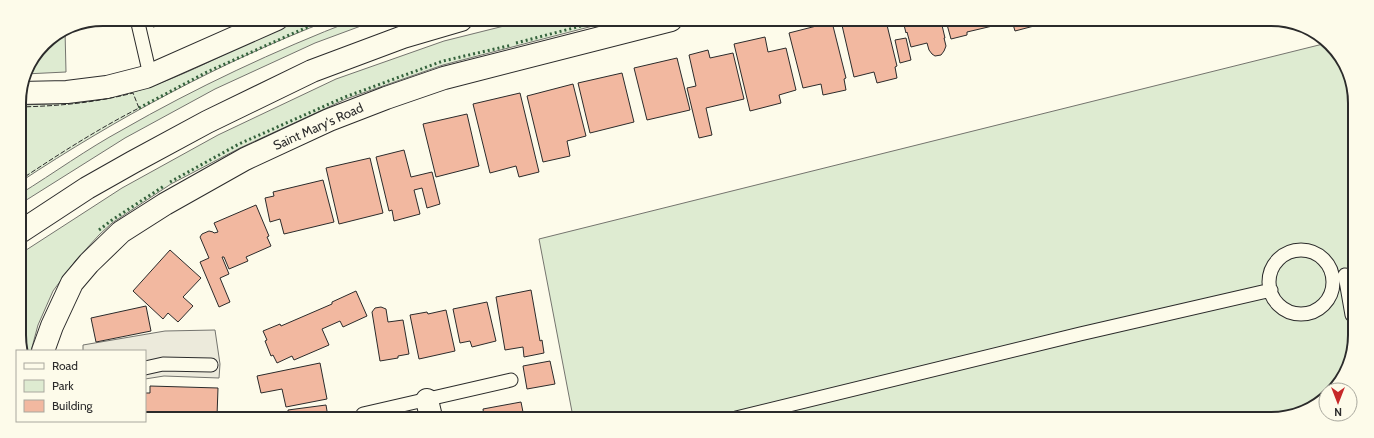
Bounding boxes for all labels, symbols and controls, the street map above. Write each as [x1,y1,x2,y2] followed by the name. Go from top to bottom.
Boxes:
[270,99,366,153] street label: Saint Mary's Road
[16,350,146,422] legend
[52,358,78,373] text: Road
[52,378,74,393] text: Park
[1318,382,1358,422] north arrow
[52,398,94,413] text: Building
[1334,405,1342,419] text: N

